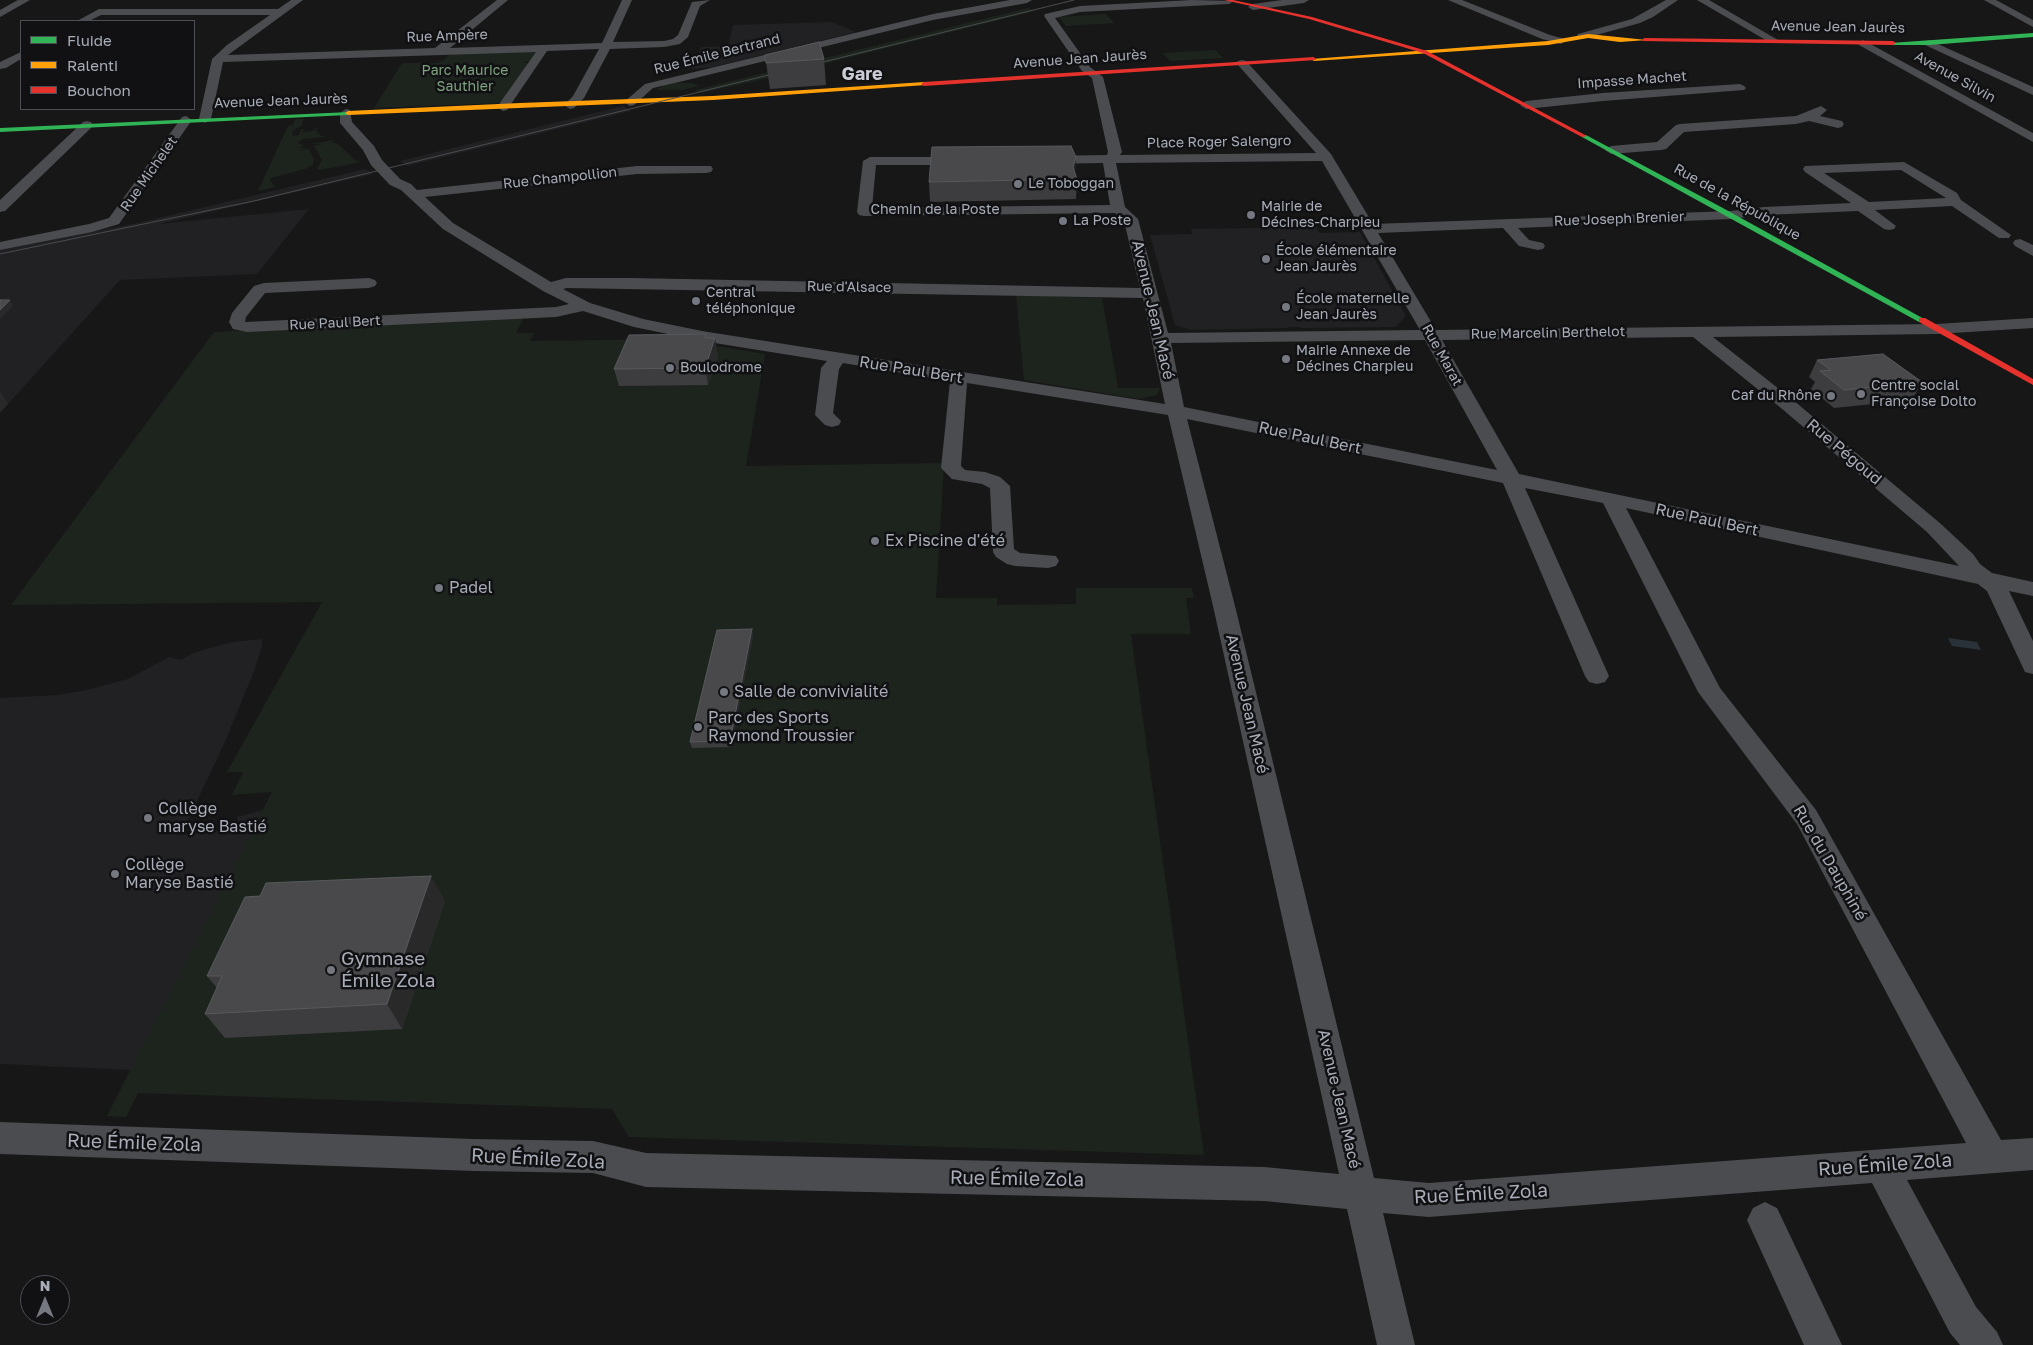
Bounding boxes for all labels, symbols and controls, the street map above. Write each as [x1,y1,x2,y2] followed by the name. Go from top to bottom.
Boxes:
[1771,17,1905,37] street label: Avenue Jean Jaurès
[20,20,195,110] legend
[406,26,488,46] street label: Rue Ampère
[652,30,782,78] street label: Rue Émile Bertrand
[67,31,112,49] text: Fluide
[1013,46,1147,72] street label: Avenue Jean Jaurès
[1912,48,1998,106] street label: Avenue Silvin
[67,56,118,74] text: Ralenti
[422,63,508,95] park label: Parc Maurice Sauthier
[841,63,883,85] district label: Gare
[1577,68,1687,92] street label: Impasse Machet
[67,81,131,99] text: Bouchon
[214,90,348,112] street label: Avenue Jean Jaurès
[1147,132,1291,152] street label: Place Roger Salengro
[117,133,181,215] street label: Rue Michelet
[1671,160,1803,244] street label: Rue de la République
[502,164,618,192] street label: Rue Champollion
[1028,176,1114,192] place label: Le Toboggan
[1012,178,1024,190] marker: Le Toboggan
[1261,199,1380,232] place label: Mairie de Décines-Charpieu
[870,202,1000,218] street label: Chemin de la Poste
[1553,208,1685,230] street label: Rue Joseph Brenier
[1245,209,1257,221] marker: Mairie de Décines-Charpieu
[1073,213,1131,229] place label: La Poste
[1057,215,1069,227] marker: La Poste
[1128,239,1178,381] street label: Avenue Jean Macé
[1276,243,1397,276] place label: École élémentaire Jean Jaurès
[1260,253,1272,265] marker: École élémentaire Jean Jaurès
[807,278,891,296] street label: Rue d'Alsace
[706,285,795,318] place label: Central téléphonique
[1296,291,1409,324] place label: École maternelle Jean Jaurès
[690,295,702,307] marker: Central téléphonique
[1280,301,1292,313] marker: École maternelle Jean Jaurès
[289,312,381,334] street label: Rue Paul Bert
[1418,321,1466,389] street label: Rue Marat
[1471,323,1625,343] street label: Rue Marcelin Berthelot
[1296,343,1413,376] place label: Mairie Annexe de Décines Charpieu
[858,352,964,388] street label: Rue Paul Bert
[1280,353,1292,365] marker: Mairie Annexe de Décines Charpieu
[680,360,762,376] place label: Boulodrome
[664,362,676,374] marker: Boulodrome
[1871,378,1976,411] place label: Centre social Françoise Dolto
[1731,388,1821,404] place label: Caf du Rhône
[1855,388,1867,400] marker: Centre social Françoise Dolto
[1825,390,1837,402] marker: Caf du Rhône
[1803,415,1885,489] street label: Rue Pégoud
[1257,418,1363,458] street label: Rue Paul Bert
[1654,500,1760,540] street label: Rue Paul Bert
[885,531,1005,551] place label: Ex Piscine d'été
[869,535,881,547] marker: Ex Piscine d'été
[449,578,493,598] place label: Padel
[433,582,445,594] marker: Padel
[1222,633,1272,775] street label: Avenue Jean Macé
[734,682,888,702] place label: Salle de convivialité
[718,686,730,698] marker: Salle de convivialité
[708,708,854,746] place label: Parc des Sports Raymond Troussier
[692,721,704,733] marker: Parc des Sports Raymond Troussier
[158,799,267,837] place label: Collège maryse Bastié
[1789,802,1871,924] street label: Rue du Dauphiné
[142,812,154,824] marker: Collège maryse Bastié
[125,855,233,893] place label: Collège Maryse Bastié
[109,868,121,880] marker: Collège Maryse Bastié
[341,948,435,992] place label: Gymnase Émile Zola
[325,964,337,976] marker: Gymnase Émile Zola
[1314,1028,1364,1170] street label: Avenue Jean Macé
[67,1129,201,1157] street label: Rue Émile Zola
[470,1144,606,1174] street label: Rue Émile Zola
[1817,1149,1953,1181] street label: Rue Émile Zola
[950,1166,1084,1192] street label: Rue Émile Zola
[1413,1179,1549,1209] street label: Rue Émile Zola
[20,1275,70,1325] north arrow
[40,1277,50,1294] text: N

